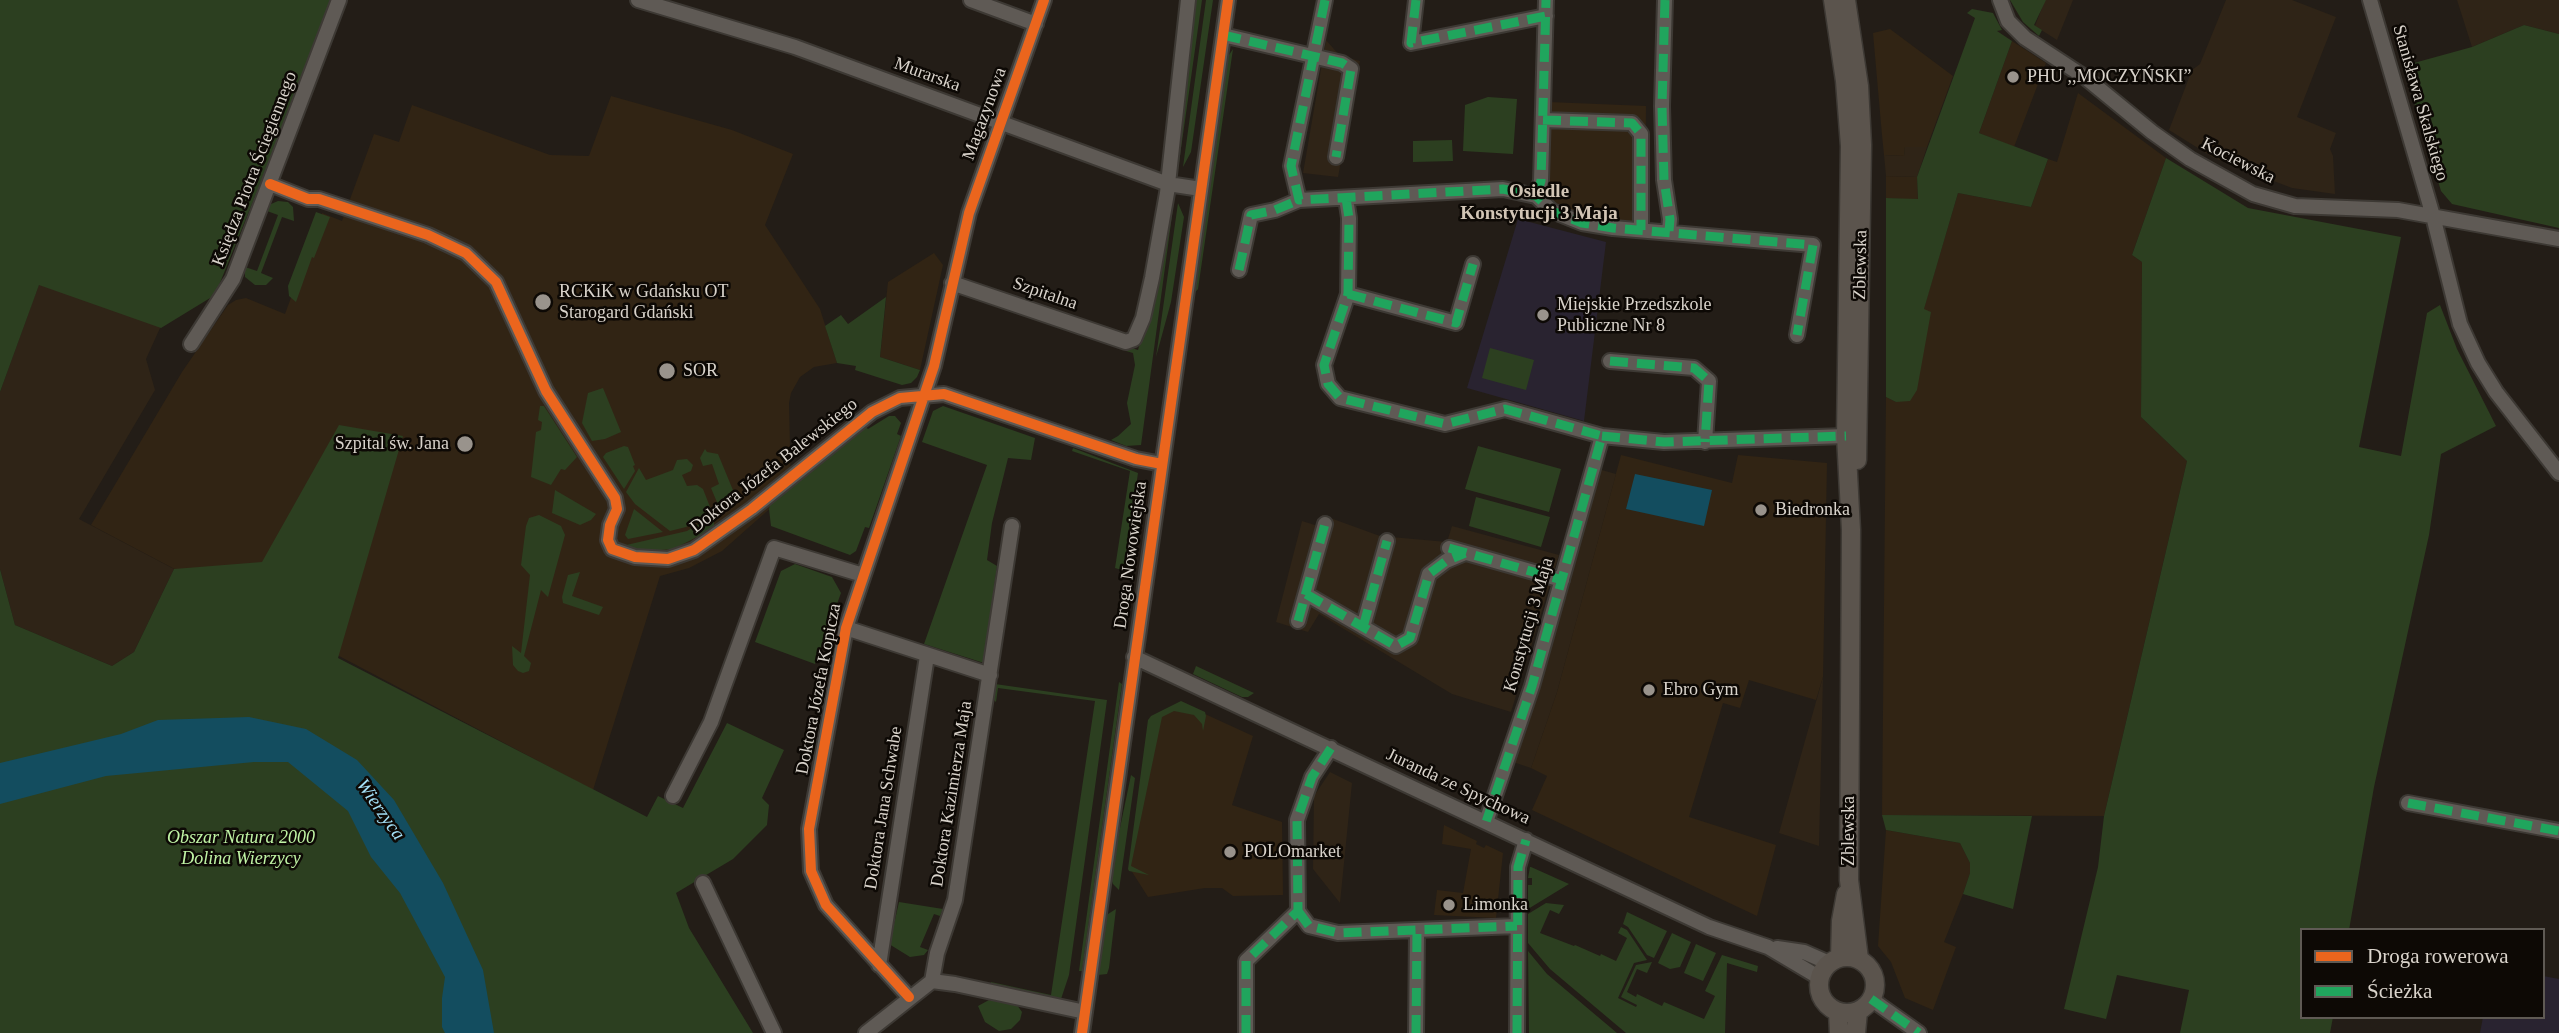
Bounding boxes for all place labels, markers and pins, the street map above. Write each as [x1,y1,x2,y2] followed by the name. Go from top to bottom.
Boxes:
[2027,66,2192,88] place label: PHU ,,MOCZYŃSKI”
[2005,69,2021,85] marker: PHU ,,MOCZYŃSKI”
[559,281,728,324] place label: RCKiK w Gdańsku OT Starogard Gdański
[533,292,553,312] marker: RCKiK w Gdańsku OT Starogard Gdański
[1557,294,1711,336] place label: Miejskie Przedszkole Publiczne Nr 8
[1535,307,1551,323] marker: Miejskie Przedszkole Publiczne Nr 8
[683,360,718,382] place label: SOR
[657,361,677,381] marker: SOR
[335,433,449,455] place label: Szpital św. Jana
[455,434,475,454] marker: Szpital św. Jana
[1775,499,1850,521] place label: Biedronka
[1753,502,1769,518] marker: Biedronka
[1663,679,1738,701] place label: Ebro Gym
[1641,682,1657,698] marker: Ebro Gym
[1244,841,1341,863] place label: POLOmarket
[1222,844,1238,860] marker: POLOmarket
[1463,894,1528,916] place label: Limonka
[1441,897,1457,913] marker: Limonka

